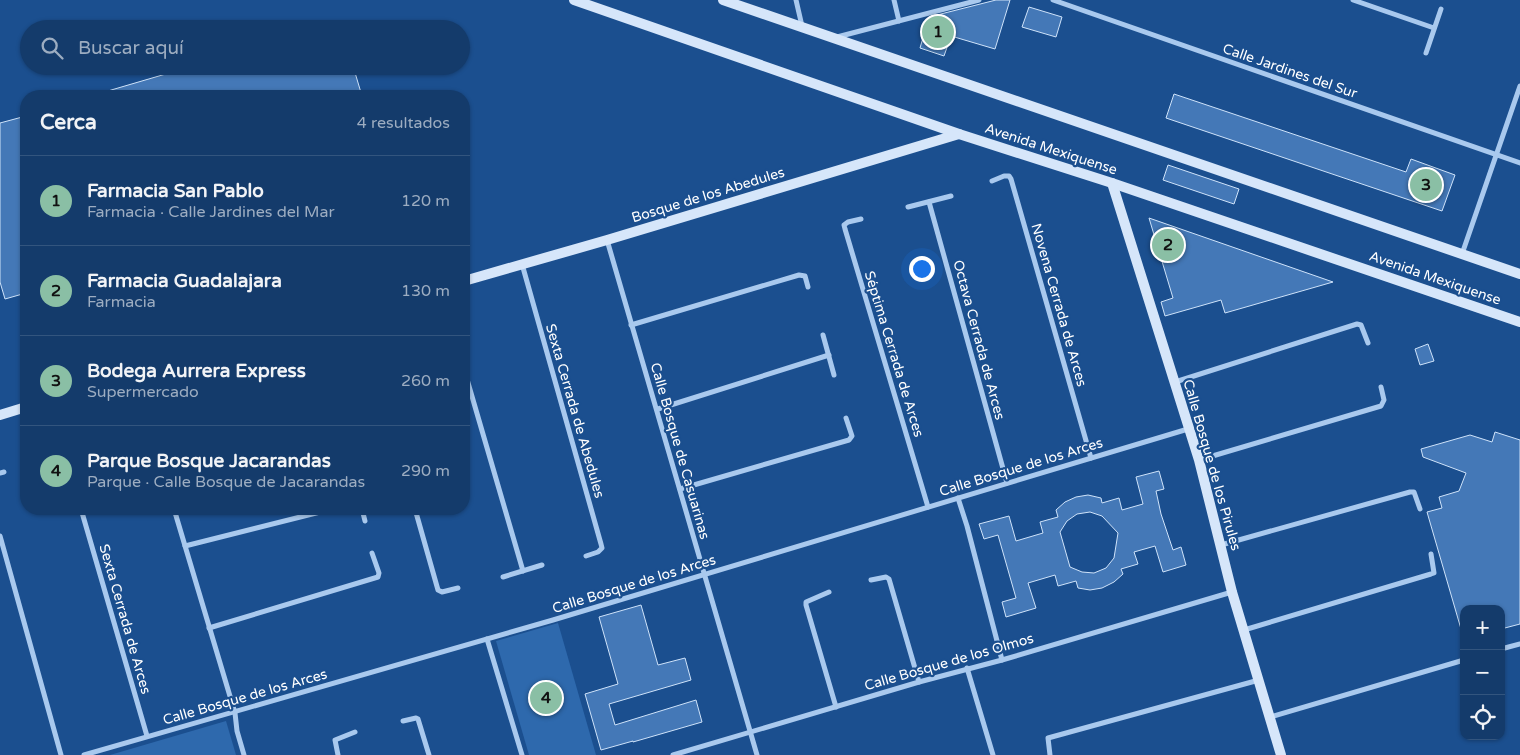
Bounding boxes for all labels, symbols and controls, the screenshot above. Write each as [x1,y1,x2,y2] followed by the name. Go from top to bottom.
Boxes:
[922,13,954,51] pin: 1
[20,20,470,75] search box
[38,34,66,62] icon: search
[78,37,184,59] text: Buscar aquí
[1221,40,1360,102] street label: Calle Jardines del Sur
[40,110,97,135] text: Cerca
[357,113,450,133] text: 4 resultados
[983,120,1119,178] street label: Avenida Mexiquense
[629,164,787,226] street label: Bosque de los Abedules
[1410,166,1442,204] pin: 3
[87,180,264,202] text: Farmacia San Pablo
[51,191,61,211] text: 1
[401,191,450,211] text: 120 m
[87,202,335,222] text: Farmacia · Calle Jardines del Mar
[1028,221,1091,389] street label: Novena Cerrada de Arces
[1152,226,1184,264] pin: 2
[1367,247,1503,309] street label: Avenida Mexiquense
[909,256,935,282] your location
[949,258,1009,422] street label: Octava Cerrada de Arces
[861,269,927,439] street label: Séptima Cerrada de Arces
[87,270,282,292] text: Farmacia Guadalajara
[51,281,61,301] text: 2
[401,281,450,301] text: 130 m
[87,292,156,312] text: Farmacia
[542,322,608,500] street label: Sexta Cerrada de Abedules
[87,360,306,382] text: Bodega Aurrera Express
[647,361,713,542] street label: Calle Bosque de Casuarinas
[51,371,61,391] text: 3
[401,371,450,391] text: 260 m
[1179,377,1245,553] street label: Calle Bosque de los Pirules
[87,382,199,402] text: Supermercado
[937,434,1105,500] street label: Calle Bosque de los Arces
[87,450,331,472] text: Parque Bosque Jacarandas
[51,461,61,481] text: 4
[401,461,450,481] text: 290 m
[87,472,365,492] text: Parque · Calle Bosque de Jacarandas
[95,542,155,696] street label: Sexta Cerrada de Arces
[550,551,718,617] street label: Calle Bosque de los Arces
[1460,605,1505,740] map controls
[1460,605,1505,650] button: +
[862,630,1036,694] street label: Calle Bosque de los Olmos
[1460,650,1505,695] button: −
[161,665,329,729] street label: Calle Bosque de los Arces
[530,679,562,717] pin: 4
[1460,695,1505,740] button: locate

